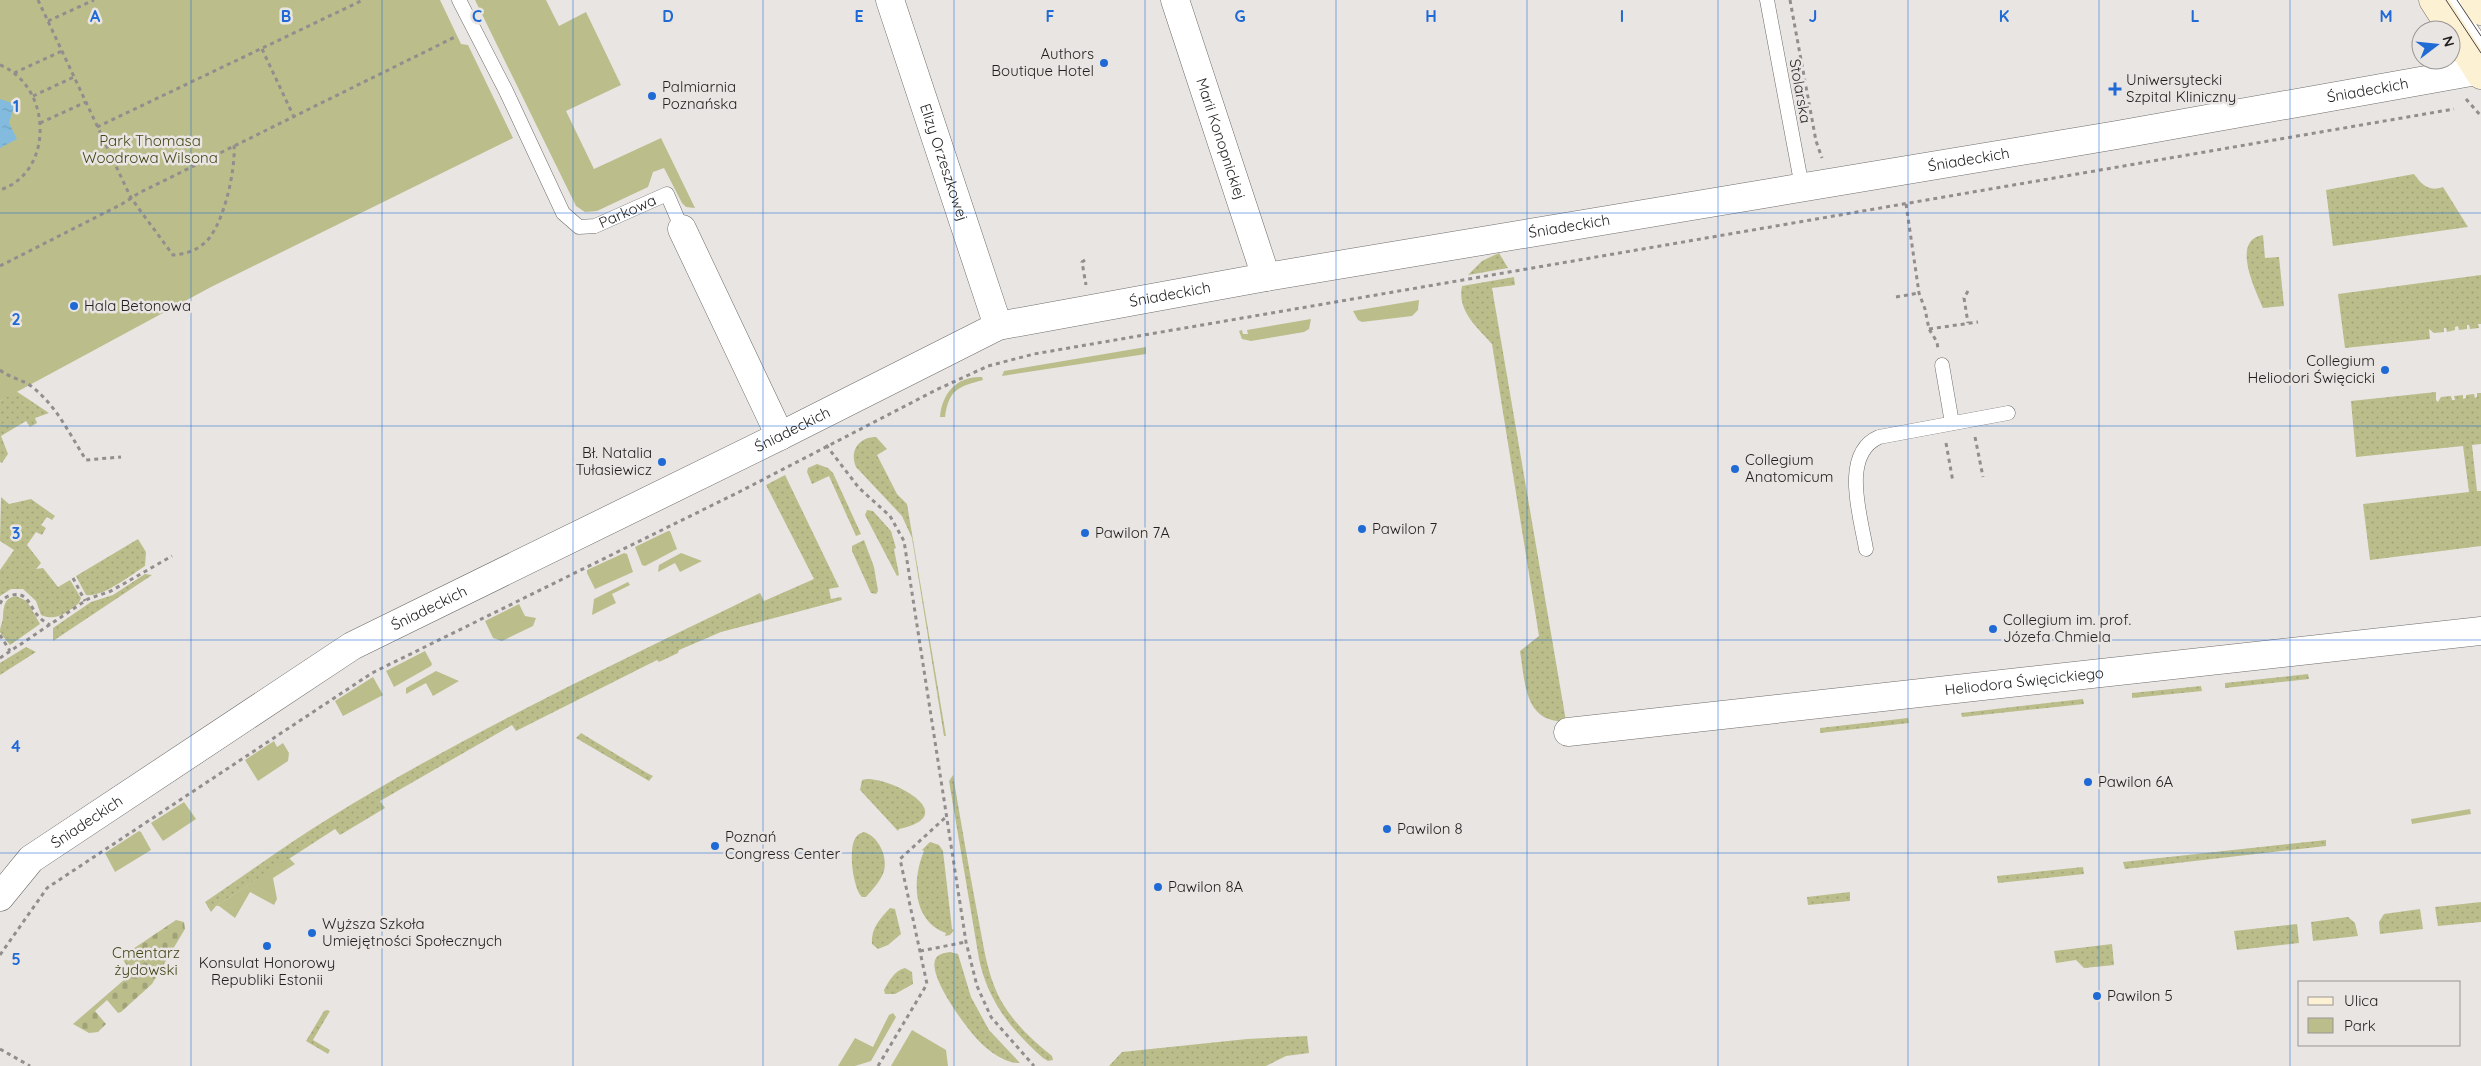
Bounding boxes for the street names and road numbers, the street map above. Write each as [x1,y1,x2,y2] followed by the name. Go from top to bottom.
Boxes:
[1786,57,1815,125] street label: Stolarska
[2325,73,2410,106] street label: Śniadeckich
[1192,75,1250,202] street label: Marii Konopnickiej
[916,101,973,223] street label: Elizy Orzeszkowej
[1926,143,2011,175] street label: Śniadeckich
[596,190,659,232] street label: Parkowa
[1527,210,1611,242] street label: Śniadeckich
[1128,277,1212,311] street label: Śniadeckich
[751,402,833,456] street label: Śniadeckich
[388,581,470,634] street label: Śniadeckich
[1944,663,2105,699] street label: Heliodora Święcickiego
[47,791,126,852] street label: Śniadeckich

